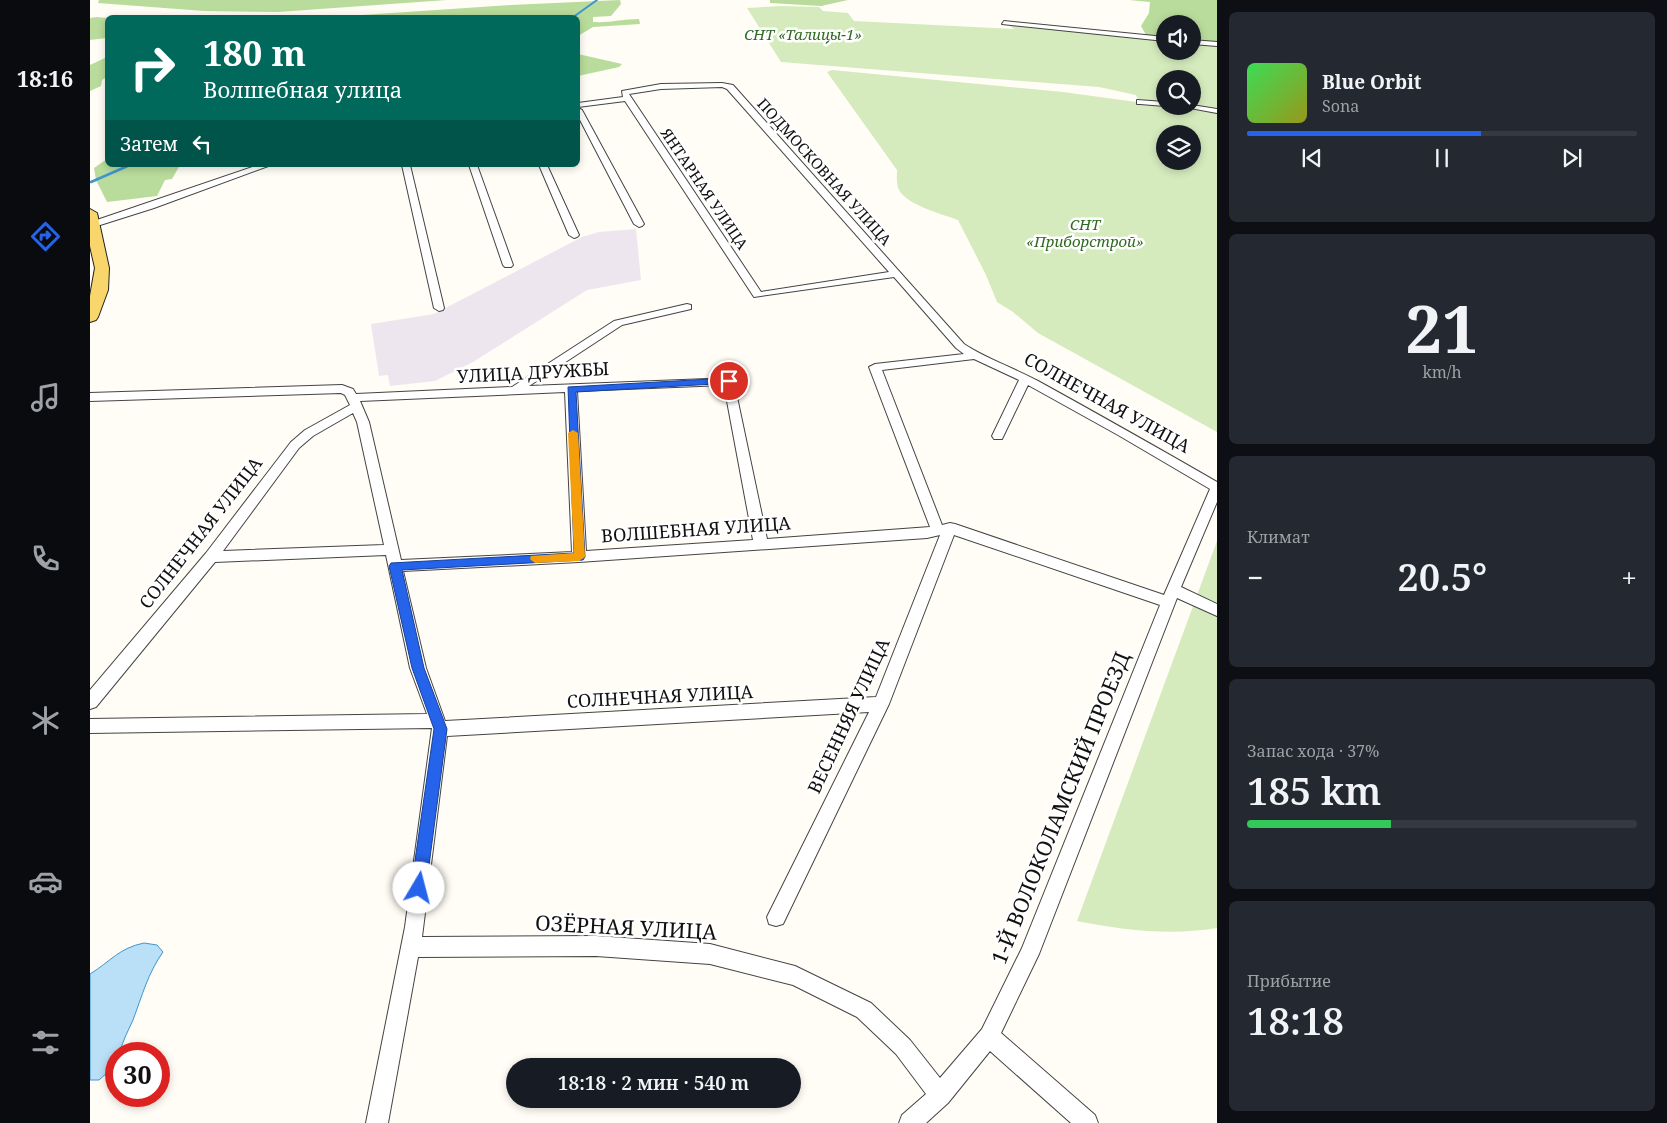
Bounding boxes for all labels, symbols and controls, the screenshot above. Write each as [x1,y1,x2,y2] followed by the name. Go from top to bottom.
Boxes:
[1156,15,1201,170] map controls
[1156,15,1201,60] button: sound
[744,24,862,44] park label: СНТ «Талицы-1»
[203,29,306,76] text: 180 m
[120,35,185,100] icon: right
[17,63,73,93] text: 18:16
[1322,69,1422,95] text: Blue Orbit
[1156,70,1201,115] button: search
[203,74,402,104] text: Волшебная улица
[753,93,897,250] street label: ПОДМОСКОВНАЯ УЛИЦА
[1322,95,1359,117] text: Sona
[656,123,753,253] street label: ЯНТАРНАЯ УЛИЦА
[1156,125,1201,170] button: layers
[188,130,216,158] icon: left
[120,131,178,157] text: Затем
[1298,144,1326,172] icon: previous
[1428,144,1456,172] icon: pause
[1558,144,1586,172] icon: next
[1026,214,1144,251] park label: СНТ «Приборстрой»
[28,219,63,254] icon: directions
[1405,284,1479,372] text: 21
[1020,346,1195,458] street label: СОЛНЕЧНАЯ УЛИЦА
[456,356,610,388] street label: УЛИЦА ДРУЖБЫ
[708,360,750,402] pin
[1422,361,1462,383] text: km/h
[715,367,743,395] icon: arrive
[28,380,63,415] icon: music
[133,451,267,613] street label: СОЛНЕЧНАЯ УЛИЦА
[600,510,792,548] street label: ВОЛШЕБНАЯ УЛИЦА
[1247,526,1310,548] text: Климат
[28,541,63,576] icon: phone
[1397,550,1487,602] text: 20.5°
[1247,558,1263,596] text: −
[1621,558,1637,596] text: +
[802,634,895,797] street label: ВЕСЕННЯЯ УЛИЦА
[984,647,1136,968] street label: 1-Й ВОЛОКОЛАМСКИЙ ПРОЕЗД
[566,679,754,713] street label: СОЛНЕЧНАЯ УЛИЦА
[28,703,63,738] icon: climate
[1247,740,1379,762] text: Запас хода · 37%
[1247,764,1381,816] text: 185 km
[392,861,444,913] position arrow
[28,864,63,899] icon: car
[534,908,718,946] street label: ОЗЁРНАЯ УЛИЦА
[1247,970,1331,992] text: Прибытие
[1247,994,1344,1046] text: 18:18
[28,1025,63,1060] icon: filters
[105,1042,170,1107] speed limit sign: 30
[558,1070,749,1096] text: 18:18 · 2 мин · 540 m

